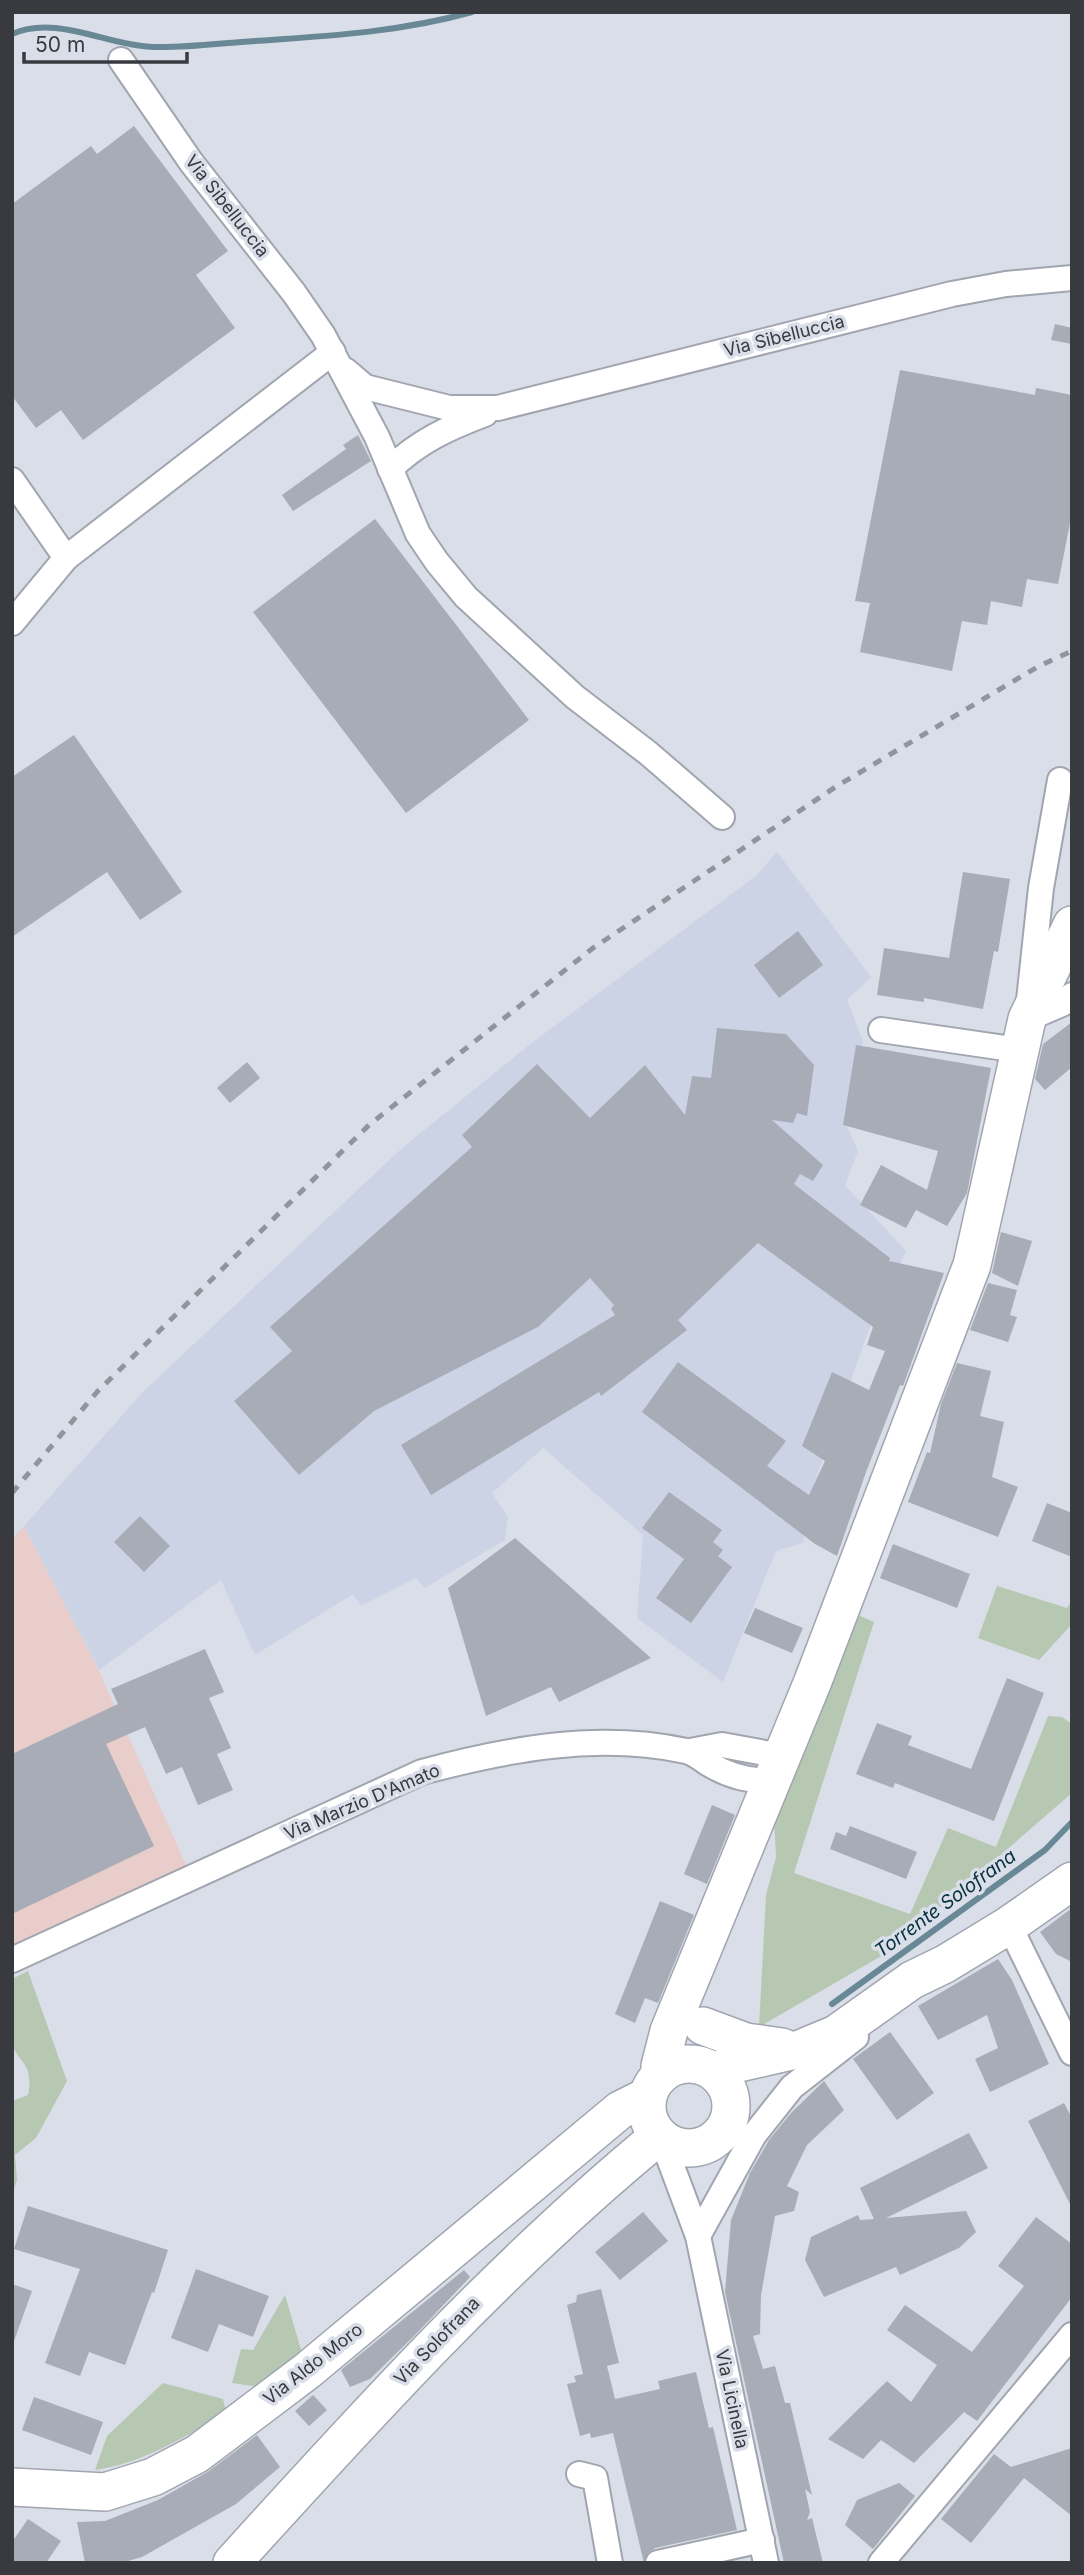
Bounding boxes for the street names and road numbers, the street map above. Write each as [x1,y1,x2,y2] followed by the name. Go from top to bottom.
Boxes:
[181,150,274,261] street label: Via Sibelluccia
[721,310,846,361] street label: Via Sibelluccia
[281,1759,443,1844] street label: Via Marzio D'Amato
[390,2292,484,2389] street label: Via Solofrana
[259,2318,366,2409] street label: Via Aldo Moro
[712,2347,753,2451] street label: Via Licinella

